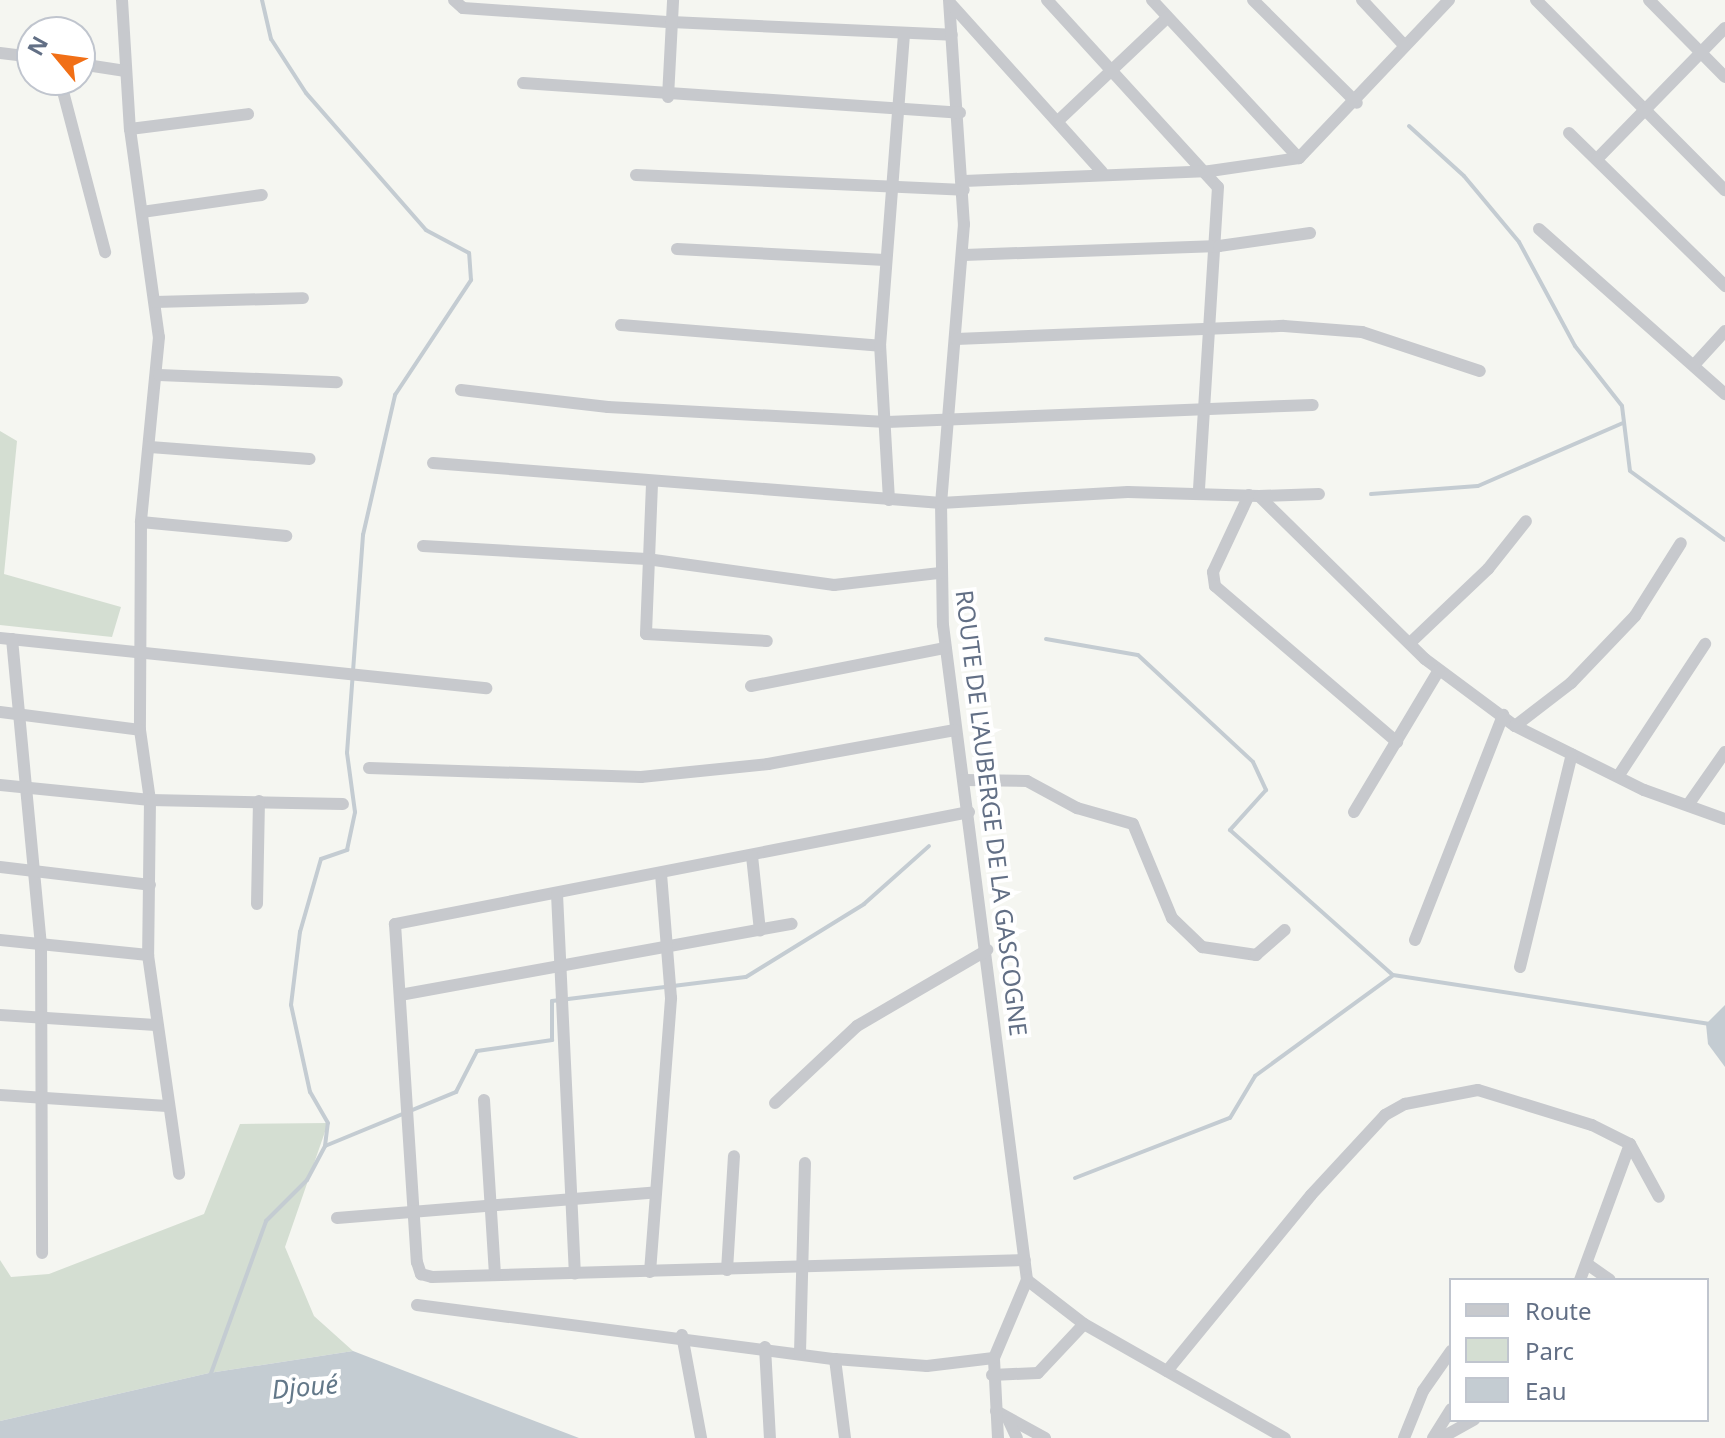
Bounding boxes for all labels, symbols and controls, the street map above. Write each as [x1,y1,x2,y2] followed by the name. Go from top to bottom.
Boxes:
[16,16,96,96] north arrow
[19,30,54,60] text: N
[950,588,1034,1038] street label: ROUTE DE L'AUBERGE DE LA GASCOGNE
[1449,1278,1709,1422] legend
[1525,1294,1591,1327] text: Route
[1525,1334,1574,1367] text: Parc
[270,1369,340,1405] water label: Djoué
[1525,1374,1567,1407] text: Eau

